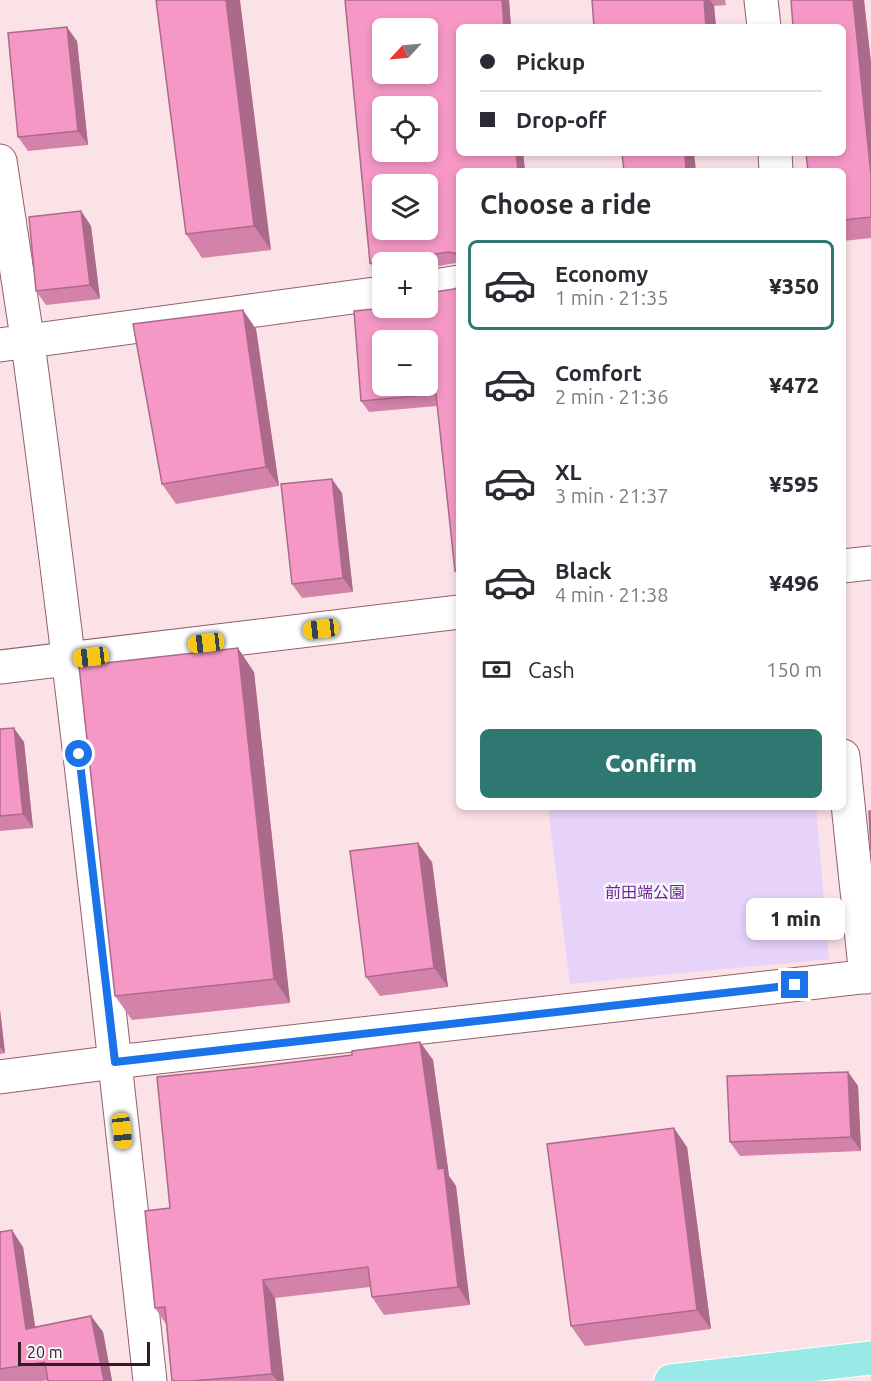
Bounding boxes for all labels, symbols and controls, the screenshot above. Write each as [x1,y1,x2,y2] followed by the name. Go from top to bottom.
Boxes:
[372,18,438,84] north arrow
[372,18,438,396] map controls
[516,49,585,74] text: Pickup
[372,96,438,162] button: locate
[516,107,606,132] text: Drop-off
[372,174,438,240] button: layers
[480,189,652,219] text: Choose a ride
[372,252,438,318] button: +
[483,258,537,312] icon: car
[555,261,648,286] text: Economy
[769,273,819,298] text: ¥350
[555,286,669,309] text: 1 min · 21:35
[372,330,438,396] button: −
[483,357,537,411] icon: car
[555,360,642,385] text: Comfort
[769,372,819,397] text: ¥472
[555,385,669,408] text: 2 min · 21:36
[483,456,537,510] icon: car
[555,459,582,484] text: XL
[769,471,819,496] text: ¥595
[555,484,669,507] text: 3 min · 21:37
[483,555,537,609] icon: car
[555,558,612,583] text: Black
[769,570,819,595] text: ¥496
[555,583,669,606] text: 4 min · 21:38
[302,618,340,640] car
[187,632,225,654] car
[72,646,110,668] car
[480,653,513,686] icon: cash
[528,657,575,682] text: Cash
[766,658,822,681] text: 150 m
[480,729,822,798] button: Confirm
[65,740,92,767] route start
[605,883,685,901] park label: 前田端公園
[746,898,844,940] callout: 1 min
[770,907,821,930] text: 1 min
[781,971,808,998] route end
[111,1112,133,1150] car
[18,1339,150,1366] scale bar
[27,1343,63,1361] text: 20 m

